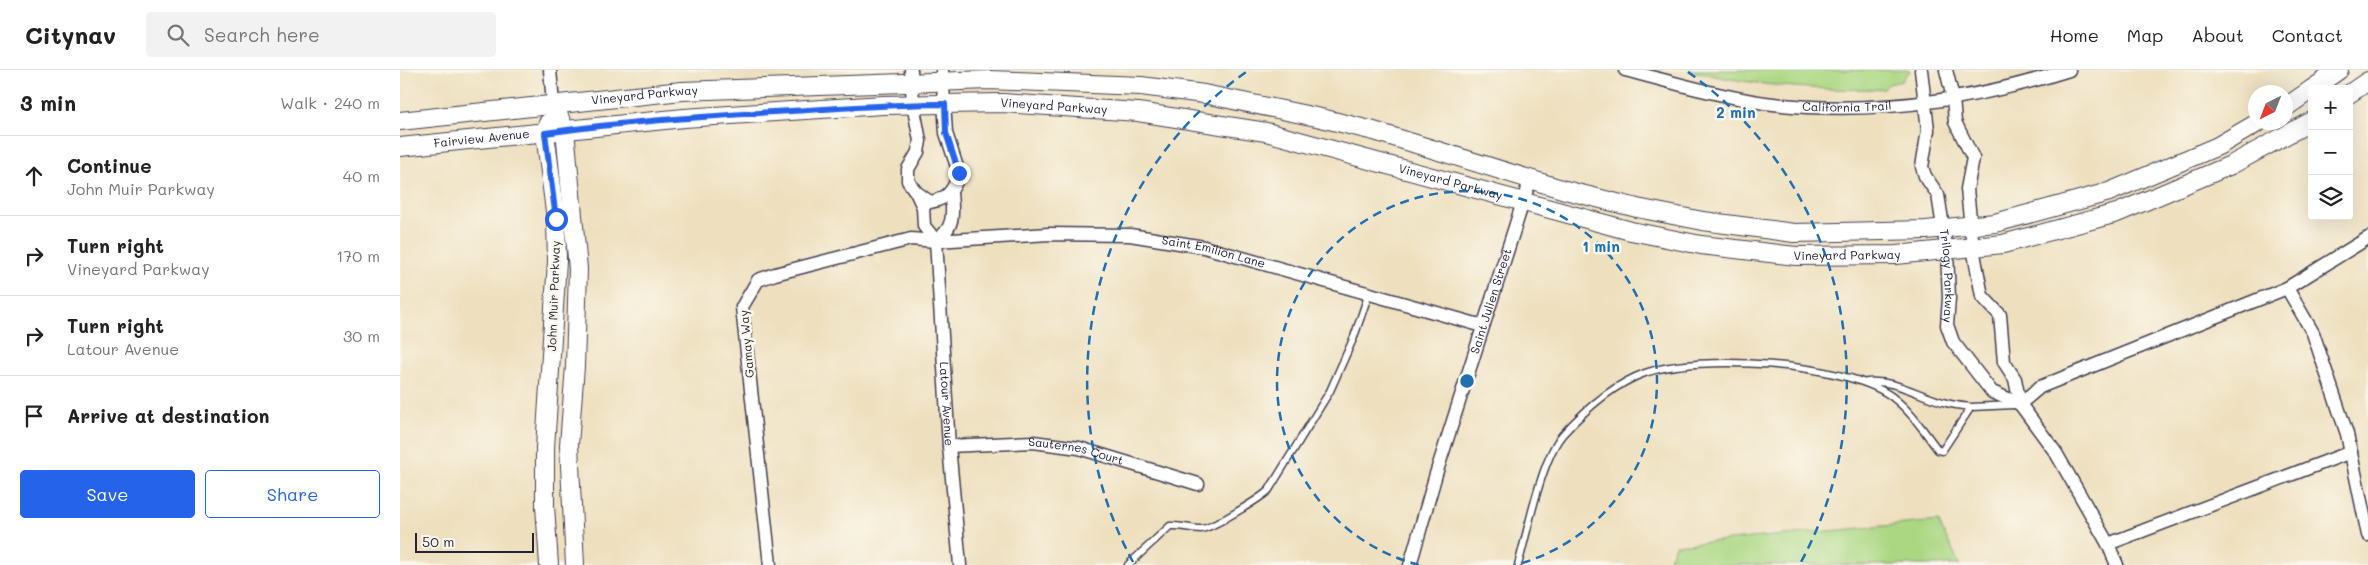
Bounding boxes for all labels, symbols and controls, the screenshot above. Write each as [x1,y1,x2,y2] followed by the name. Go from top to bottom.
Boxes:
[146,12,496,57] search box
[25,19,116,50] text: Citynav
[164,21,192,49] icon: search
[204,22,320,47] text: Search here
[2050,23,2099,47] text: Home
[2127,23,2163,47] text: Map
[2191,23,2244,47] text: About
[2272,23,2343,47] text: Contact
[590,81,698,108] street label: Vineyard Parkway
[2248,85,2293,130] north arrow
[2308,85,2353,220] map controls
[2308,85,2353,130] button: +
[20,89,76,116] text: 3 min
[280,92,380,113] text: Walk · 240 m
[1000,94,1108,117] street label: Vineyard Parkway
[1802,97,1892,115] street label: California Trail
[1716,102,1756,122] text: 2 min
[433,125,530,151] street label: Fairview Avenue
[2308,130,2353,175] button: −
[67,153,152,178] text: Continue
[1397,159,1505,203] street label: Vineyard Parkway
[20,162,48,190] icon: ahead
[948,162,971,185] route end
[343,165,380,186] text: 40 m
[2308,175,2353,220] button: layers
[67,178,215,199] text: John Muir Parkway
[545,208,568,231] route start
[1936,228,1958,323] street label: Trilogy Parkway
[1161,231,1267,271] street label: Saint Emilion Lane
[67,233,164,258] text: Turn right
[1582,236,1620,256] text: 1 min
[543,240,563,352] street label: John Muir Parkway
[20,242,48,270] icon: right
[336,245,380,266] text: 170 m
[1466,246,1515,356] street label: Saint Julien Street
[1793,246,1901,263] street label: Vineyard Parkway
[67,258,210,279] text: Vineyard Parkway
[735,310,757,379] street label: Gamay Way
[67,313,164,338] text: Turn right
[20,322,48,350] icon: right
[343,325,380,346] text: 30 m
[67,338,179,359] text: Latour Avenue
[937,361,958,446] street label: Latour Avenue
[1458,372,1476,390] centre of rings
[20,402,48,430] icon: arrive
[67,403,270,428] text: Arrive at destination
[1028,433,1126,468] street label: Sauternes Court
[20,470,195,518] button: Save
[205,470,380,518] button: Share
[415,530,534,553] scale bar
[422,532,454,551] text: 50 m

